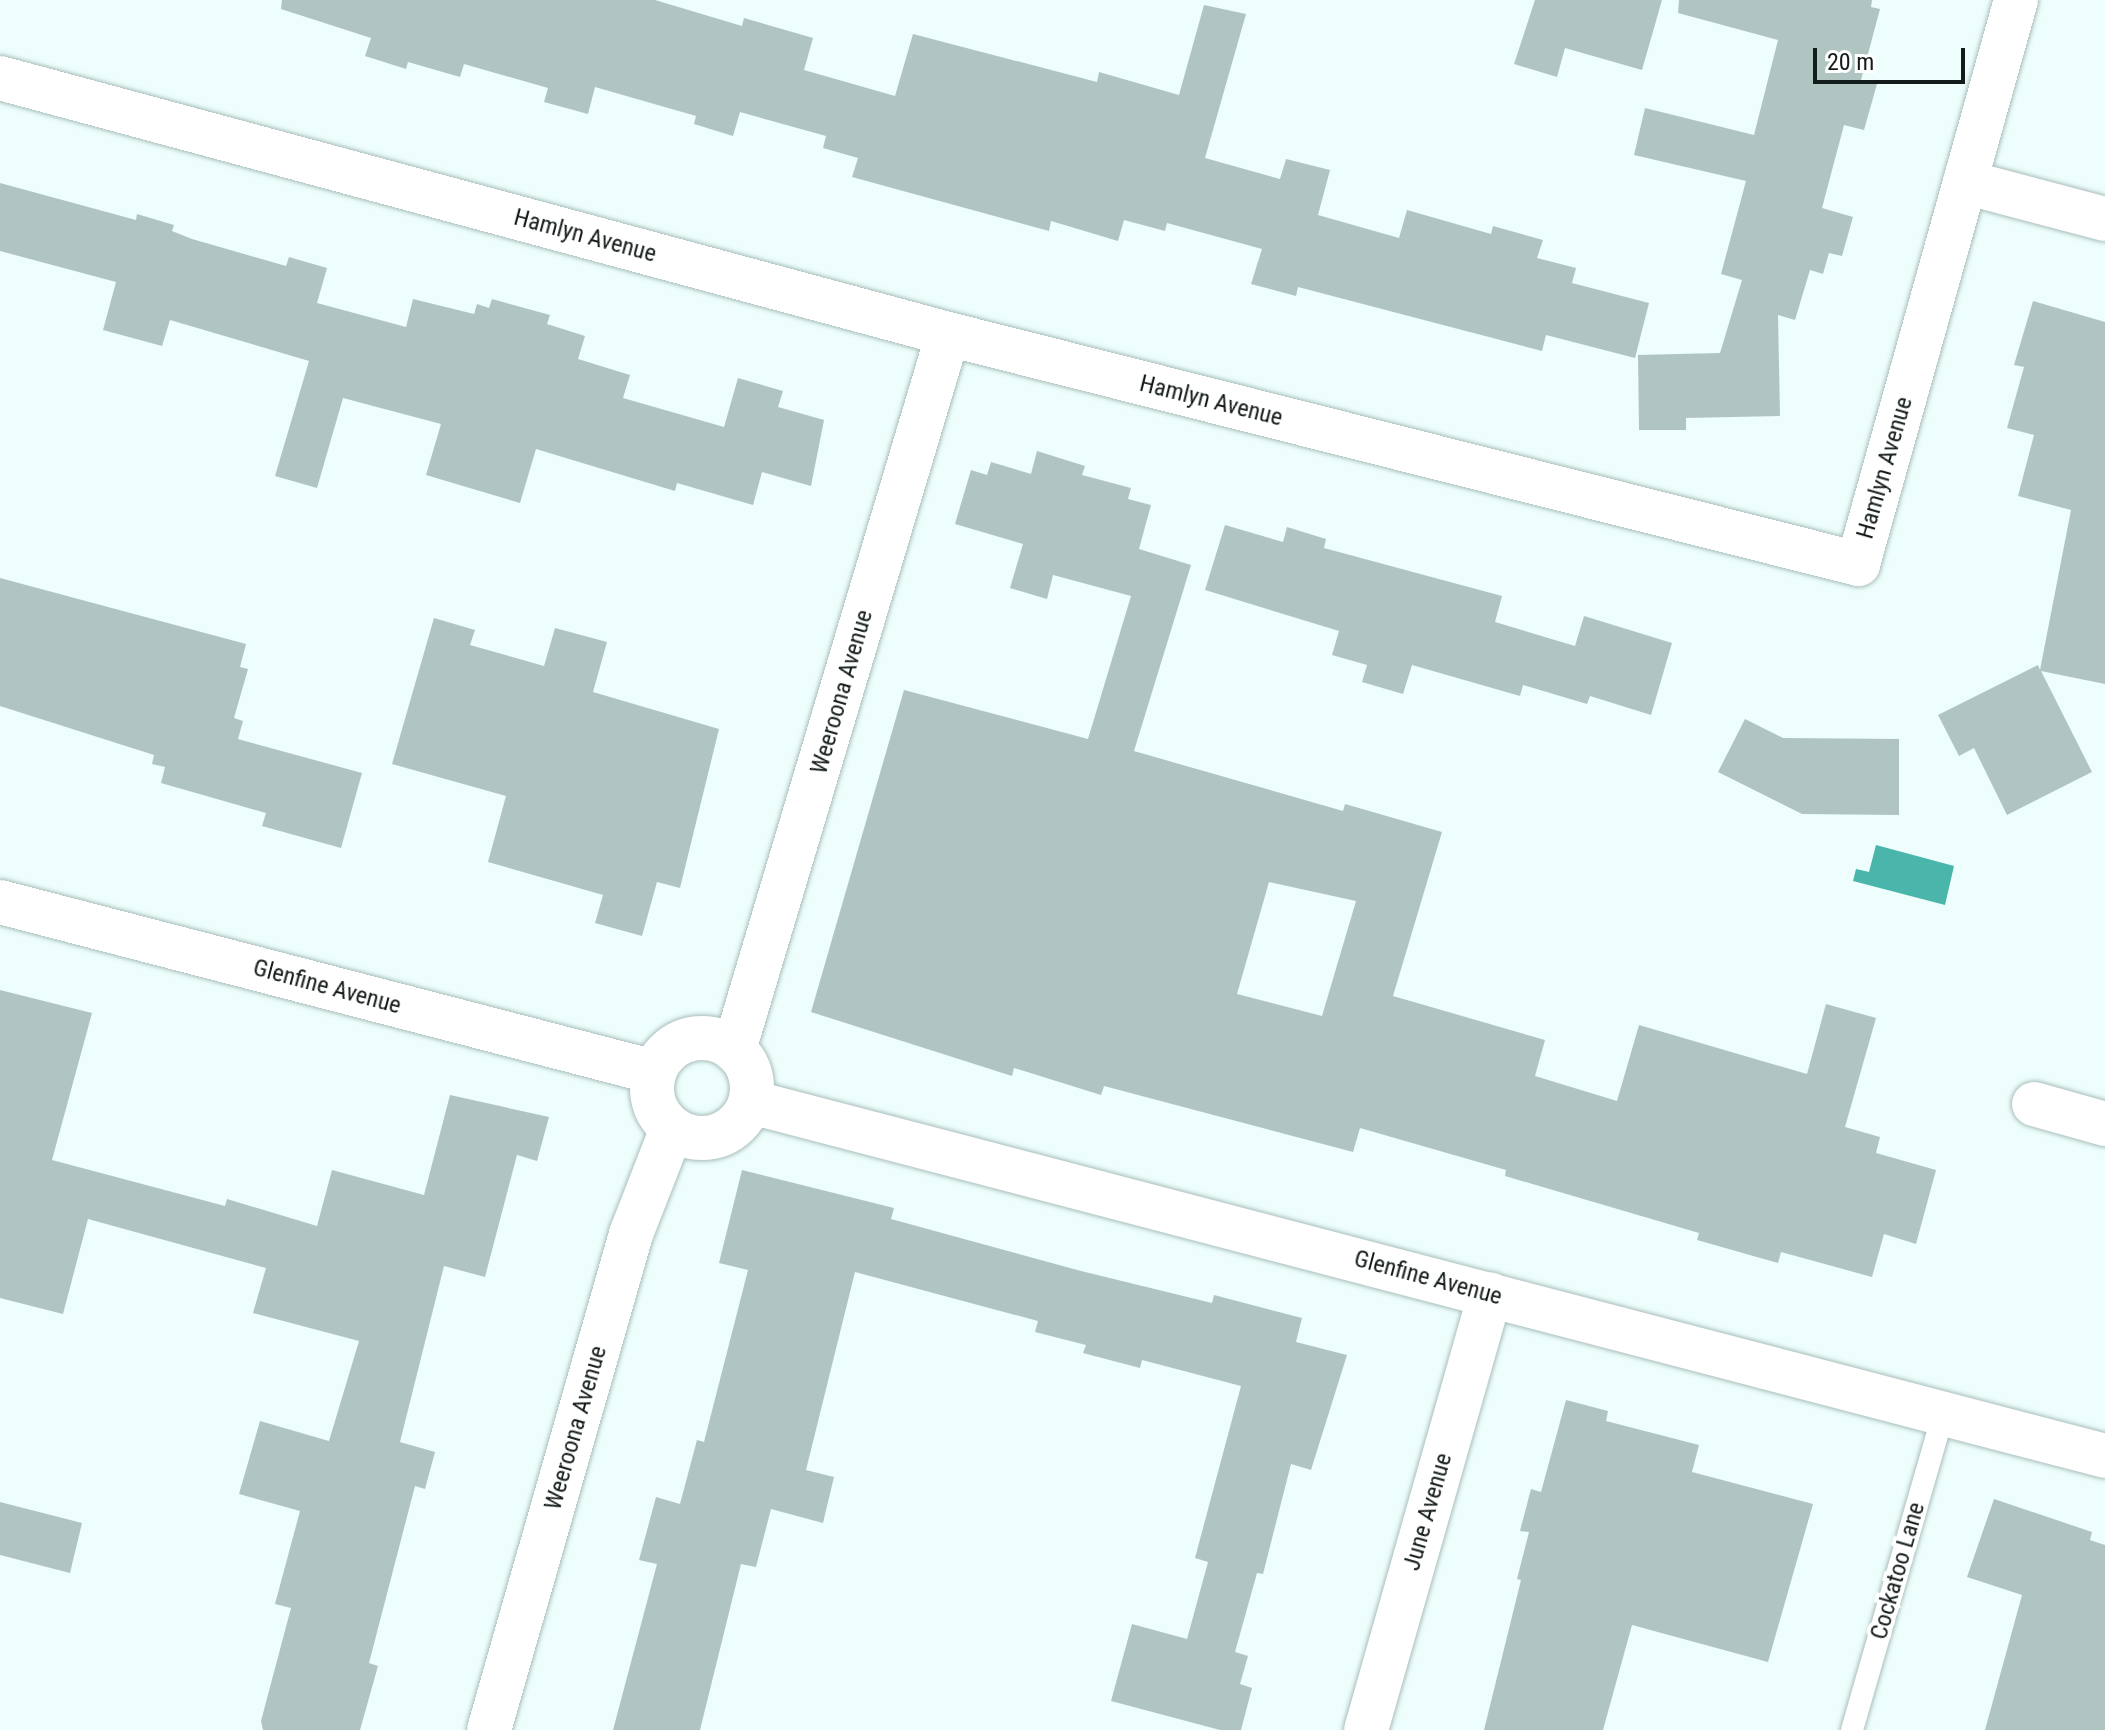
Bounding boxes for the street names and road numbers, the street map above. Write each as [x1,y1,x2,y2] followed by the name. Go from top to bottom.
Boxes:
[511,203,659,269] street label: Hamlyn Avenue
[1137,369,1285,433] street label: Hamlyn Avenue
[1851,394,1919,542] street label: Hamlyn Avenue
[805,607,879,777] street label: Weeroona Avenue
[250,953,404,1021] street label: Glenfine Avenue
[1351,1244,1505,1312] street label: Glenfine Avenue
[539,1343,613,1513] street label: Weeroona Avenue
[1398,1450,1458,1574] street label: June Avenue
[1865,1499,1931,1643] street label: Cockatoo Lane

